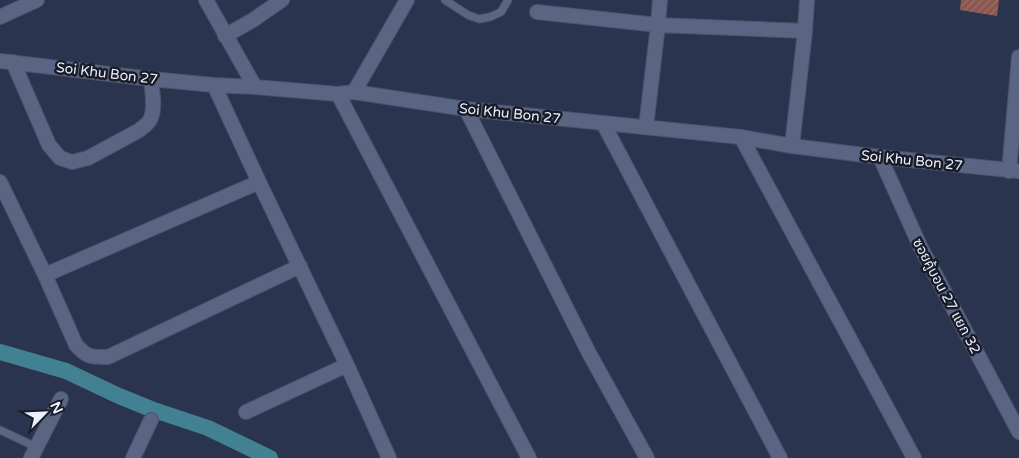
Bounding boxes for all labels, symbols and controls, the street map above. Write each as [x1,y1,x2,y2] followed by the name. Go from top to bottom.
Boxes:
[55,59,159,88] street label: Soi Khu Bon 27
[458,100,562,127] street label: Soi Khu Bon 27
[860,147,964,174] street label: Soi Khu Bon 27
[909,236,984,357] street label: ซอยคู้บอน 27 แยก 32
[20,388,70,438] north arrow
[46,399,66,417] text: N

